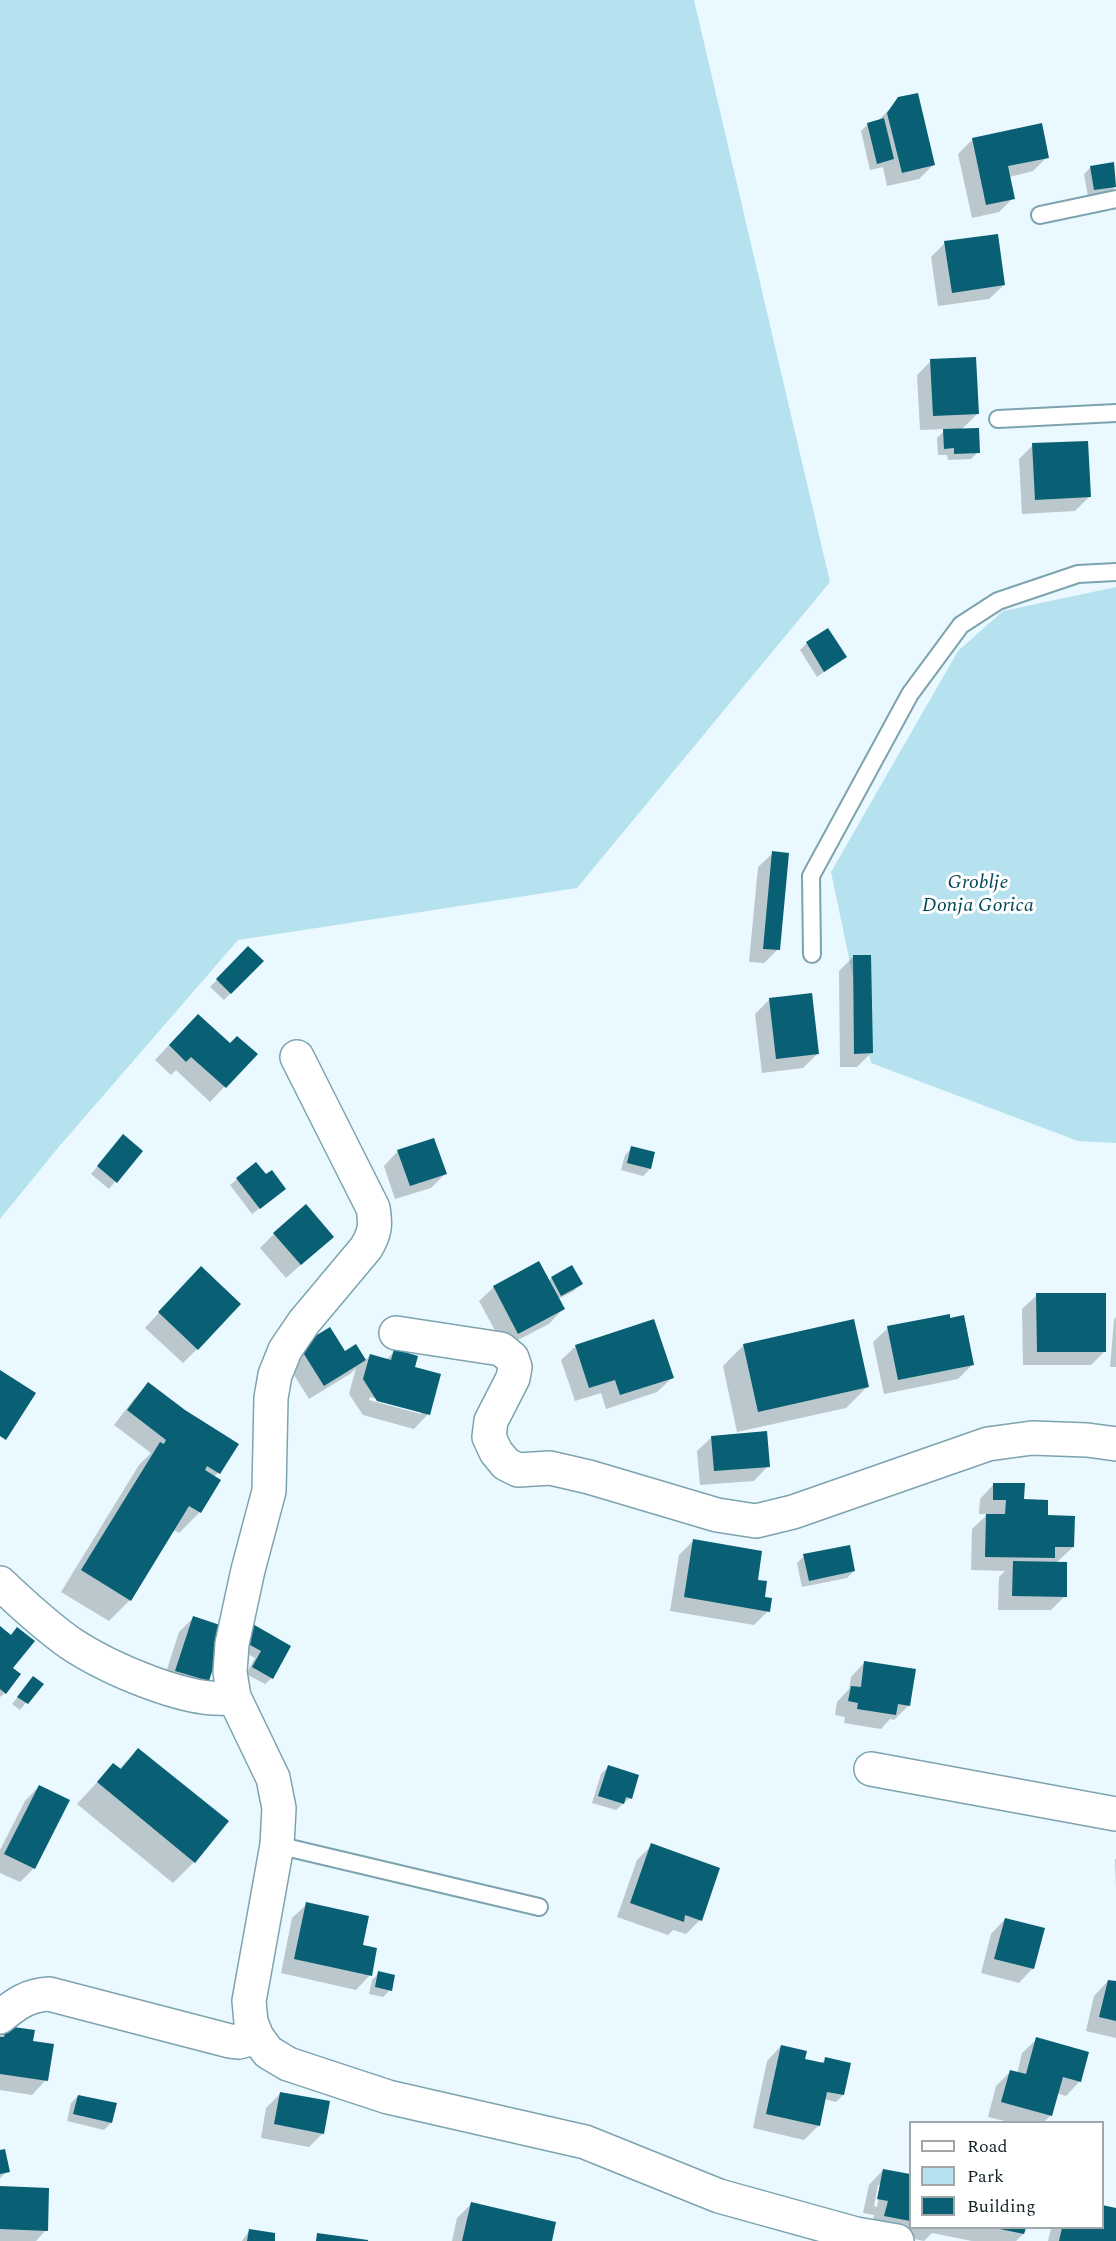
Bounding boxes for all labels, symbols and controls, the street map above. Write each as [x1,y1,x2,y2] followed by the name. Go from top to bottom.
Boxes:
[922,872,1034,919] park label: Groblje Donja Gorica
[909,2121,1104,2229] legend
[967,2133,1008,2160] text: Road
[967,2163,1004,2190] text: Park
[967,2193,1036,2220] text: Building

